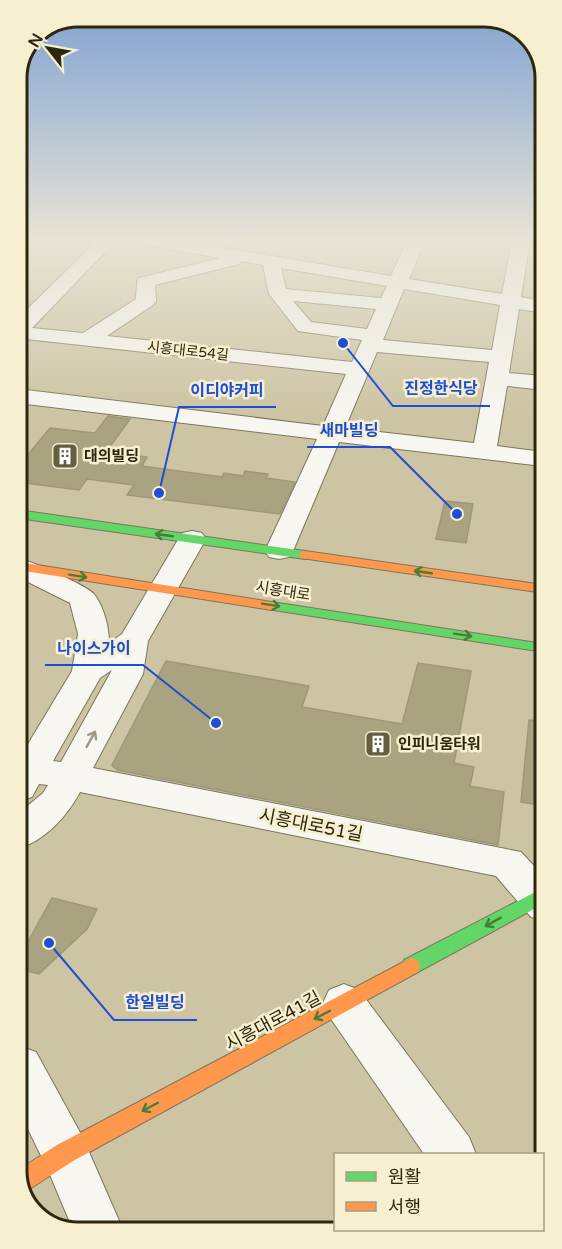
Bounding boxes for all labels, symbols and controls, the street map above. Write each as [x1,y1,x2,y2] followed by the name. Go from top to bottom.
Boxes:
[18,18,78,78] north arrow
[24,30,48,51] text: N
[146,338,230,364] street label: 시흥대로54길
[393,372,490,406] callout: 진정한식당
[179,373,276,407] callout: 이디야커피
[404,379,478,399] text: 진정한식당
[190,381,264,401] text: 이디야커피
[307,413,390,447] callout: 새마빌딩
[320,421,378,441] text: 새마빌딩
[50,441,80,471] building icon: 대의빌딩
[84,447,139,465] place label: 대의빌딩
[154,530,174,541] one-way arrow
[414,566,434,577] one-way arrow
[68,570,87,581] one-way arrow
[254,578,312,604] street label: 시흥대로
[260,600,280,611] one-way arrow
[453,630,473,641] one-way arrow
[45,631,143,665] callout: 나이스가이
[57,639,131,659] text: 나이스가이
[363,729,393,759] building icon: 인피니움타워
[85,731,97,748] one-way arrow
[398,735,481,753] place label: 인피니움타워
[257,804,365,846] street label: 시흥대로51길
[485,916,502,928] one-way arrow
[114,986,197,1020] callout: 한일빌딩
[221,987,325,1055] street label: 시흥대로41길
[126,993,184,1013] text: 한일빌딩
[313,1010,331,1021] one-way arrow
[141,1102,159,1114] one-way arrow
[334,1153,544,1231] legend
[388,1166,421,1188] text: 원활
[388,1196,421,1218] text: 서행

